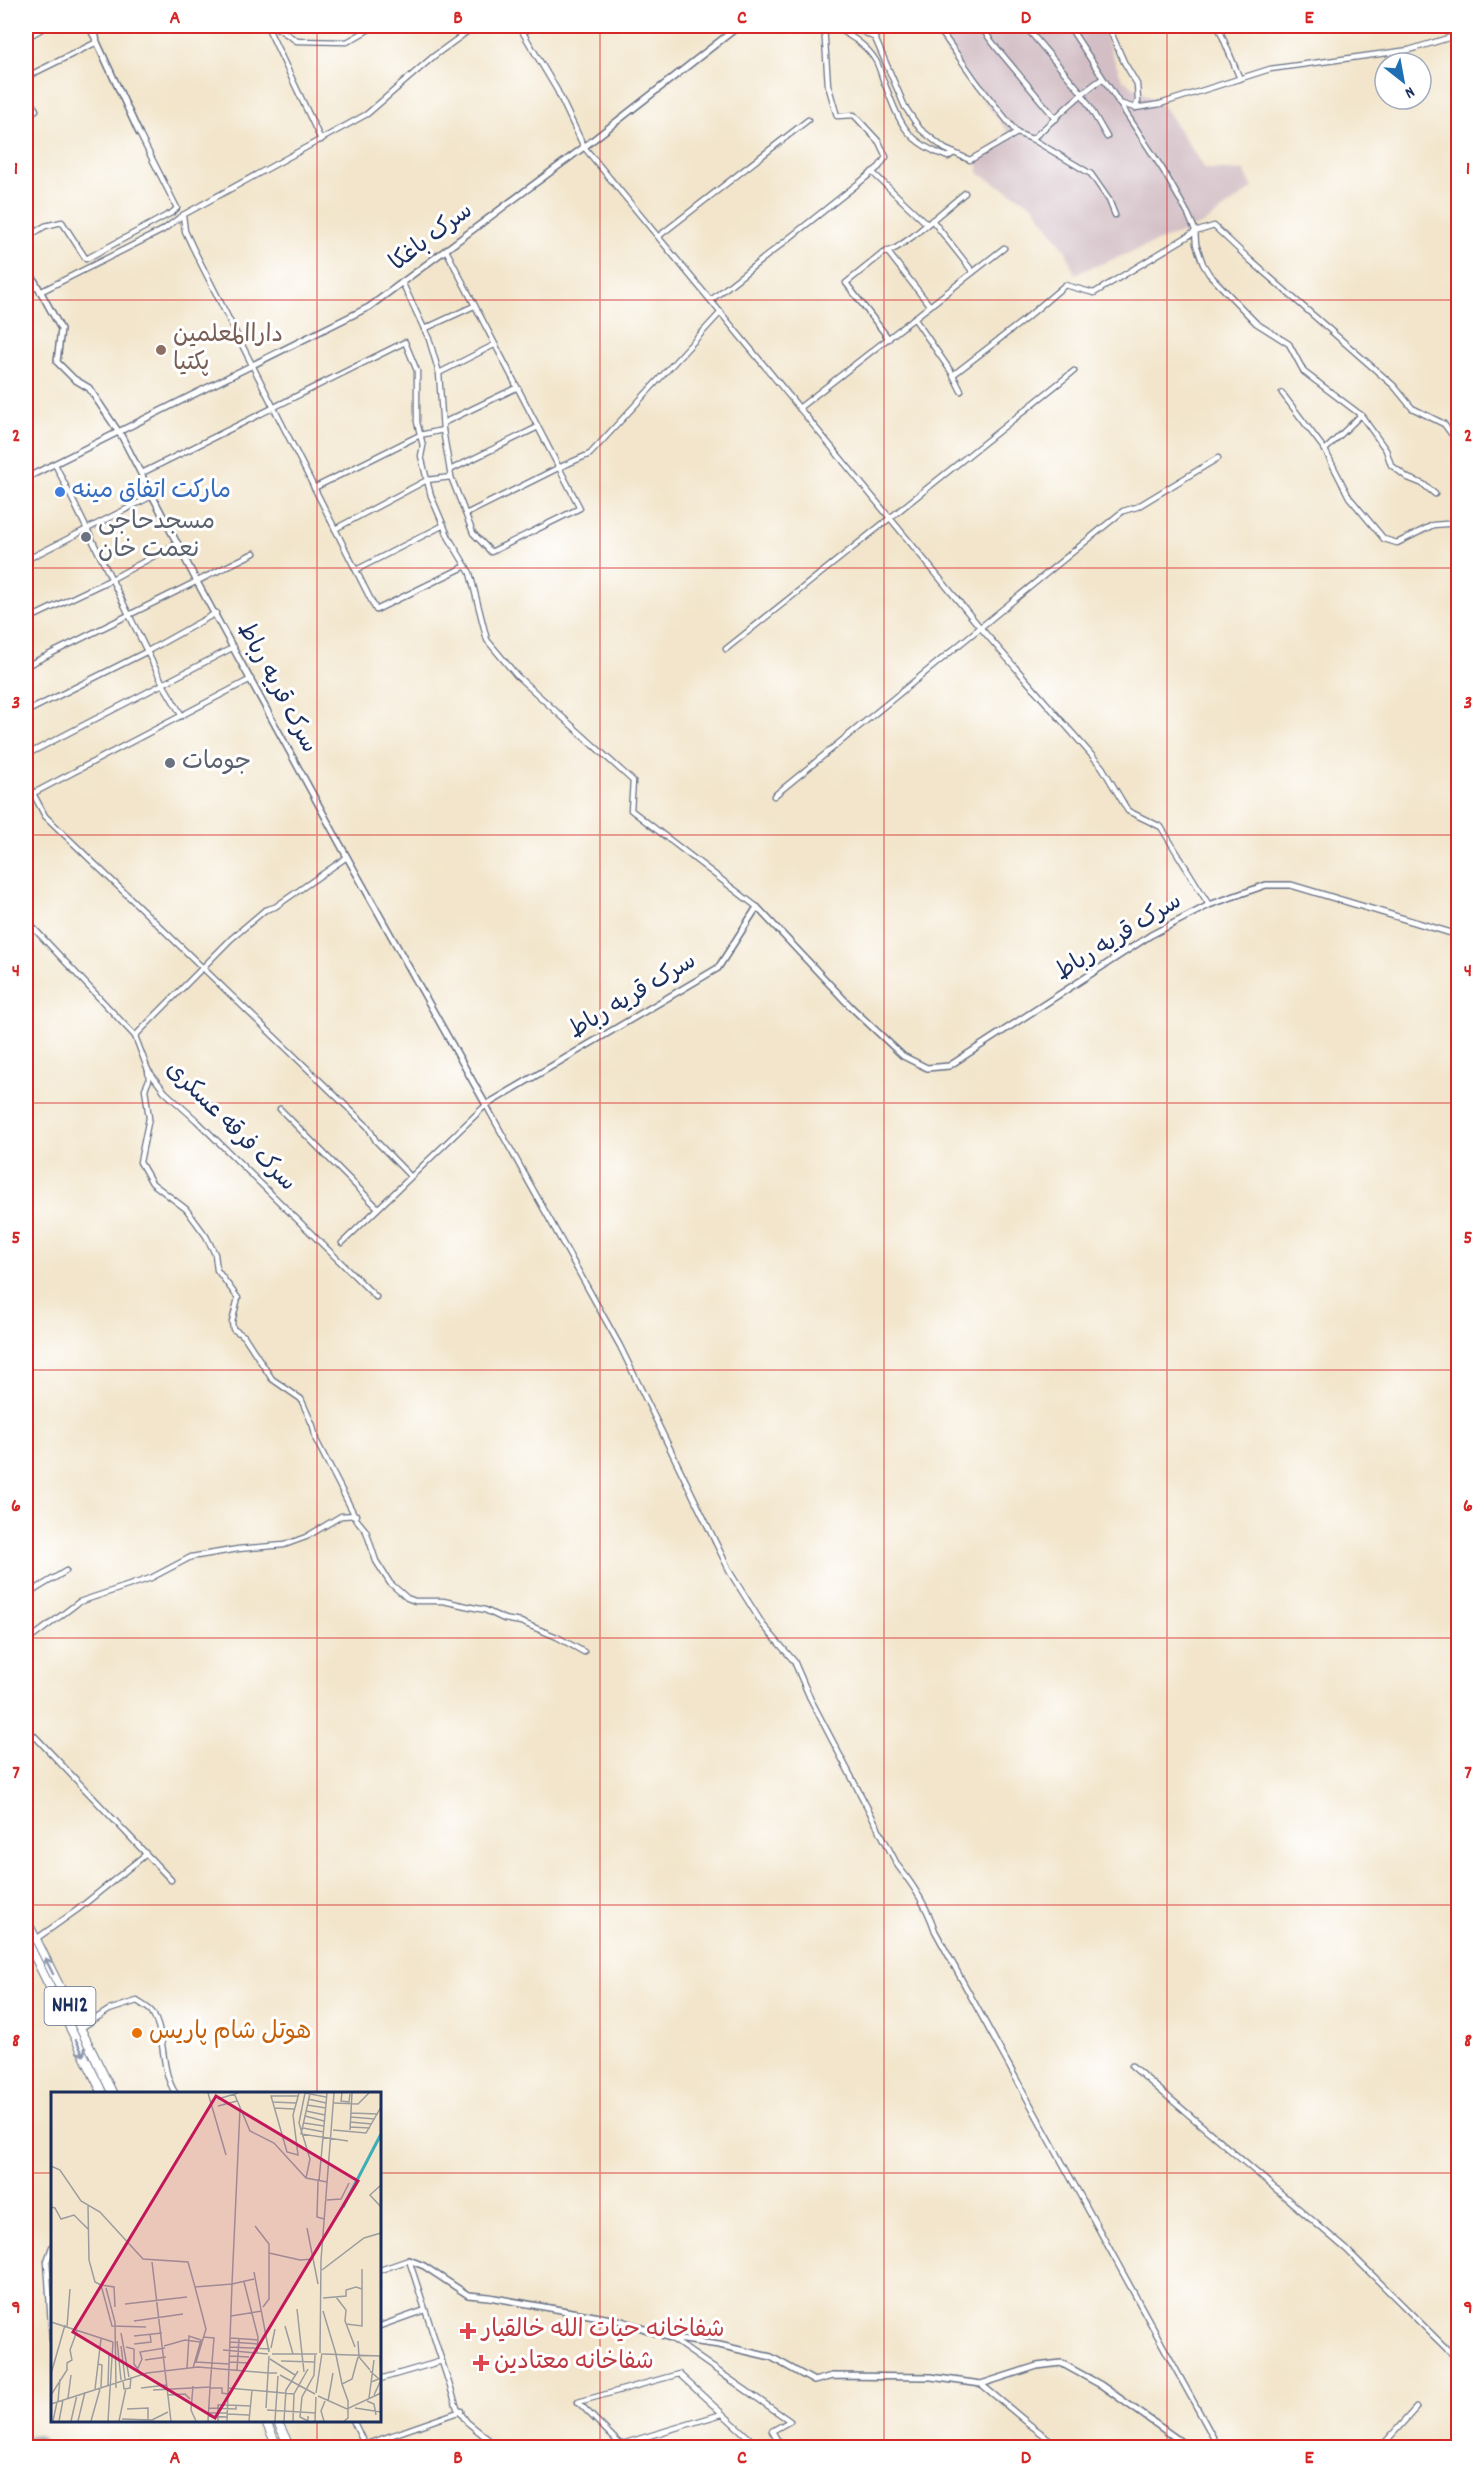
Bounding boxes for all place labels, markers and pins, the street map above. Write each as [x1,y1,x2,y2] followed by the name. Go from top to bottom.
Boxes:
[173,319,283,381] place label: داراالمعلمین پکتیا
[154,343,168,357] marker: داراالمعلمین پکتیا
[72,475,231,509] place label: مارکت اتفاق مینه
[53,485,67,499] marker: مارکت اتفاق مینه
[98,506,215,568] place label: مسجدحاجی نعمت خان
[79,530,93,544] marker: مسجدحاجی نعمت خان
[182,746,251,780] place label: جومات
[163,756,177,770] marker: جومات
[149,2016,311,2050] place label: هوتل شام پاریس
[130,2026,144,2040] marker: هوتل شام پاریس
[480,2314,725,2348] place label: شفاخانه حیات الله خالقیار
[459,2322,477,2340] marker: شفاخانه حیات الله خالقیار
[494,2346,654,2380] place label: شفاخانه معتادین
[472,2354,490,2372] marker: شفاخانه معتادین

